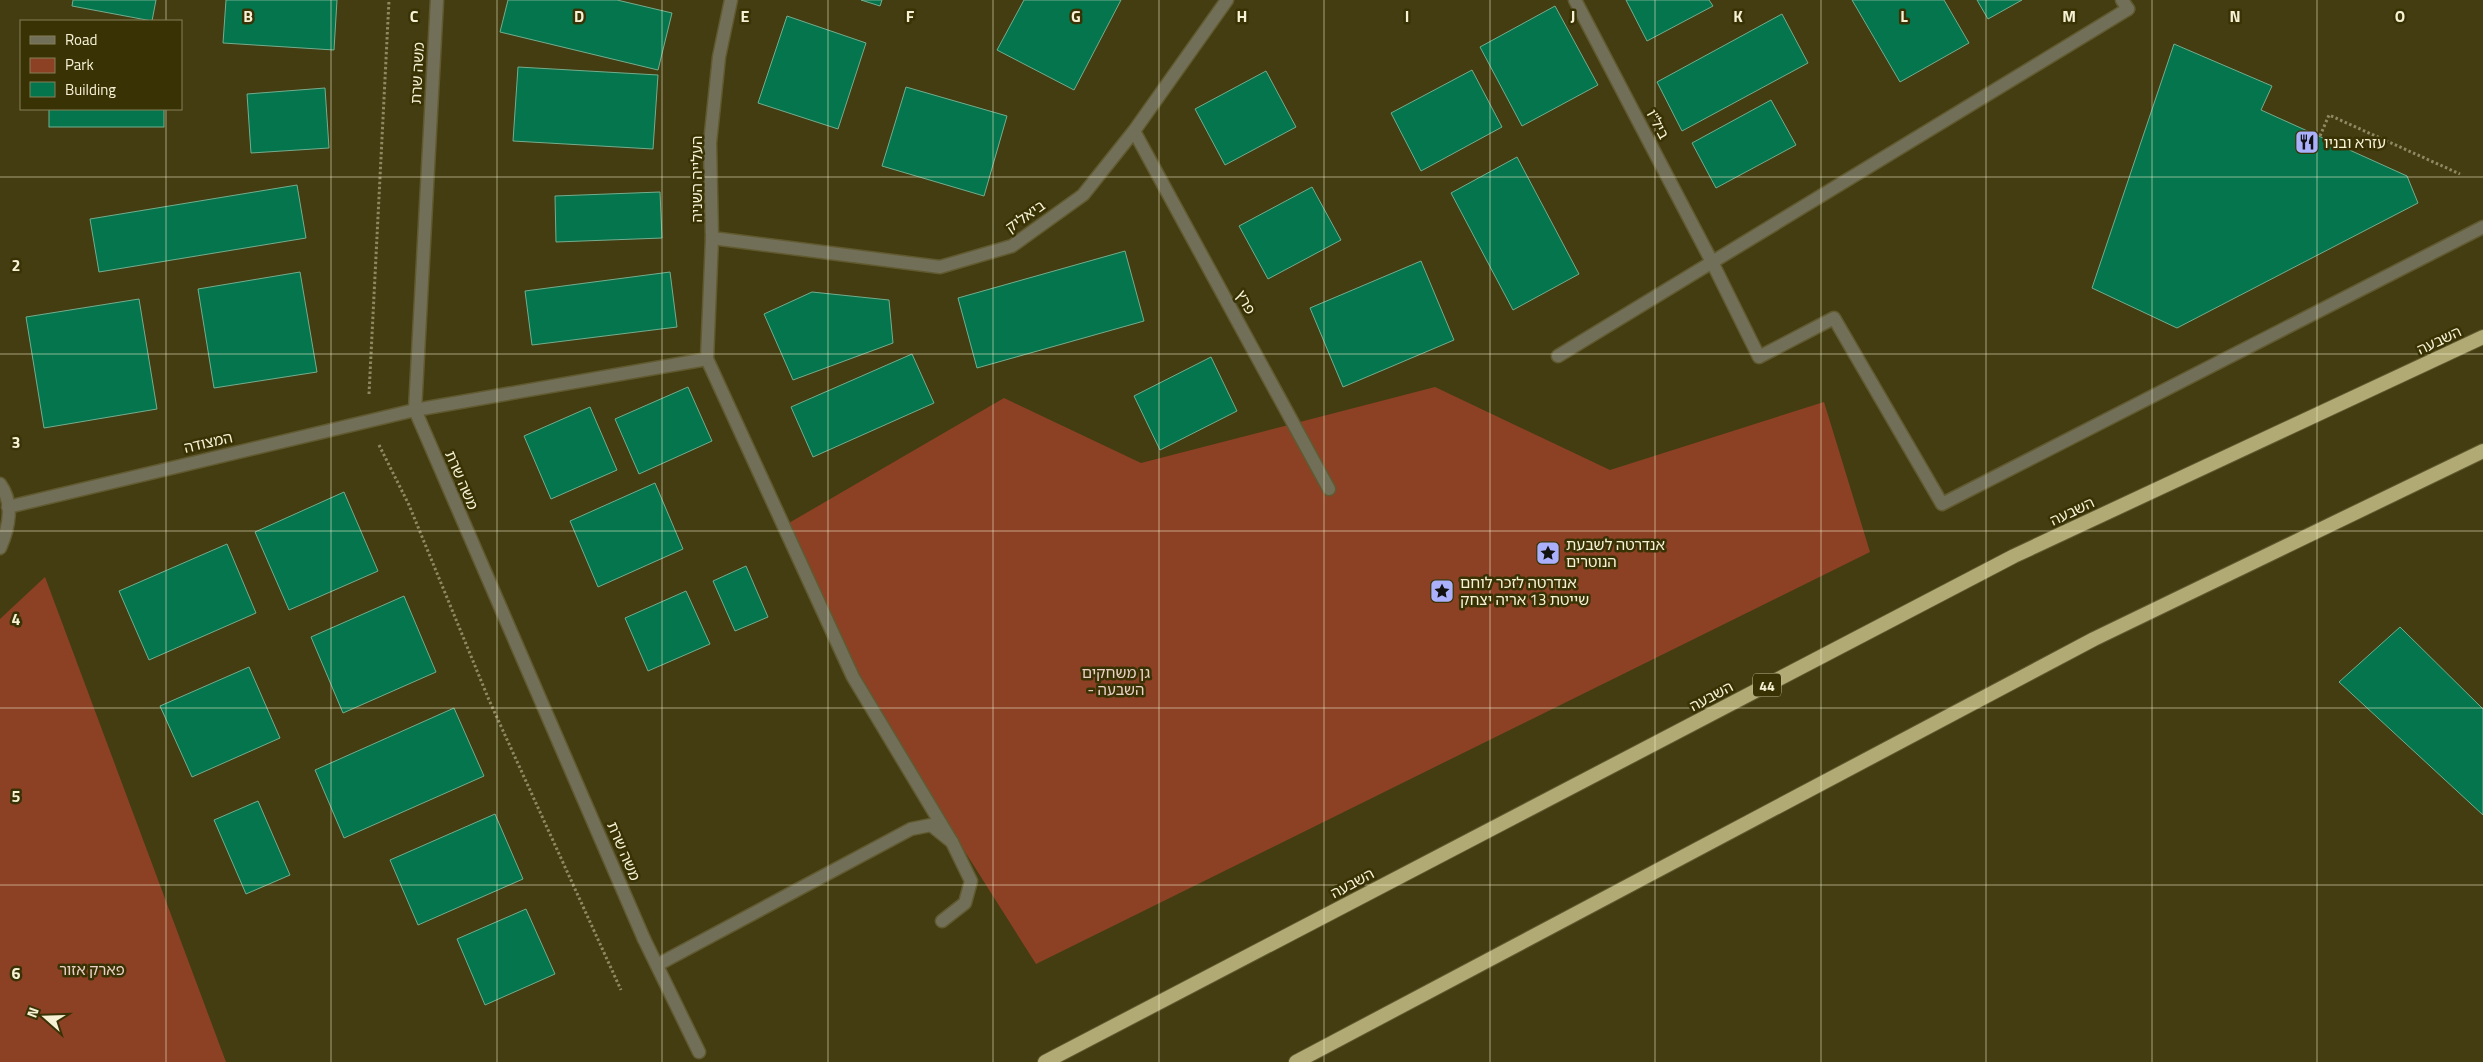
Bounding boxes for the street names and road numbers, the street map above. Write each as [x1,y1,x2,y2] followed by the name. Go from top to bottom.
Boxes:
[404,41,430,105] street label: משה שרת
[1641,105,1676,143] street label: ביל"ו
[685,136,708,222] street label: העלייה השניה
[1000,194,1050,238] street label: ביאליק
[1230,286,1262,318] street label: פרץ
[2413,320,2465,360] street label: השבעה
[181,425,235,459] street label: המצודה
[439,447,485,513] street label: משה שרת
[2046,491,2098,531] street label: השבעה
[1753,674,1781,696] road number: 44
[1685,675,1737,717] street label: השבעה
[601,818,647,884] street label: משה שרת
[1326,862,1378,904] street label: השבעה

